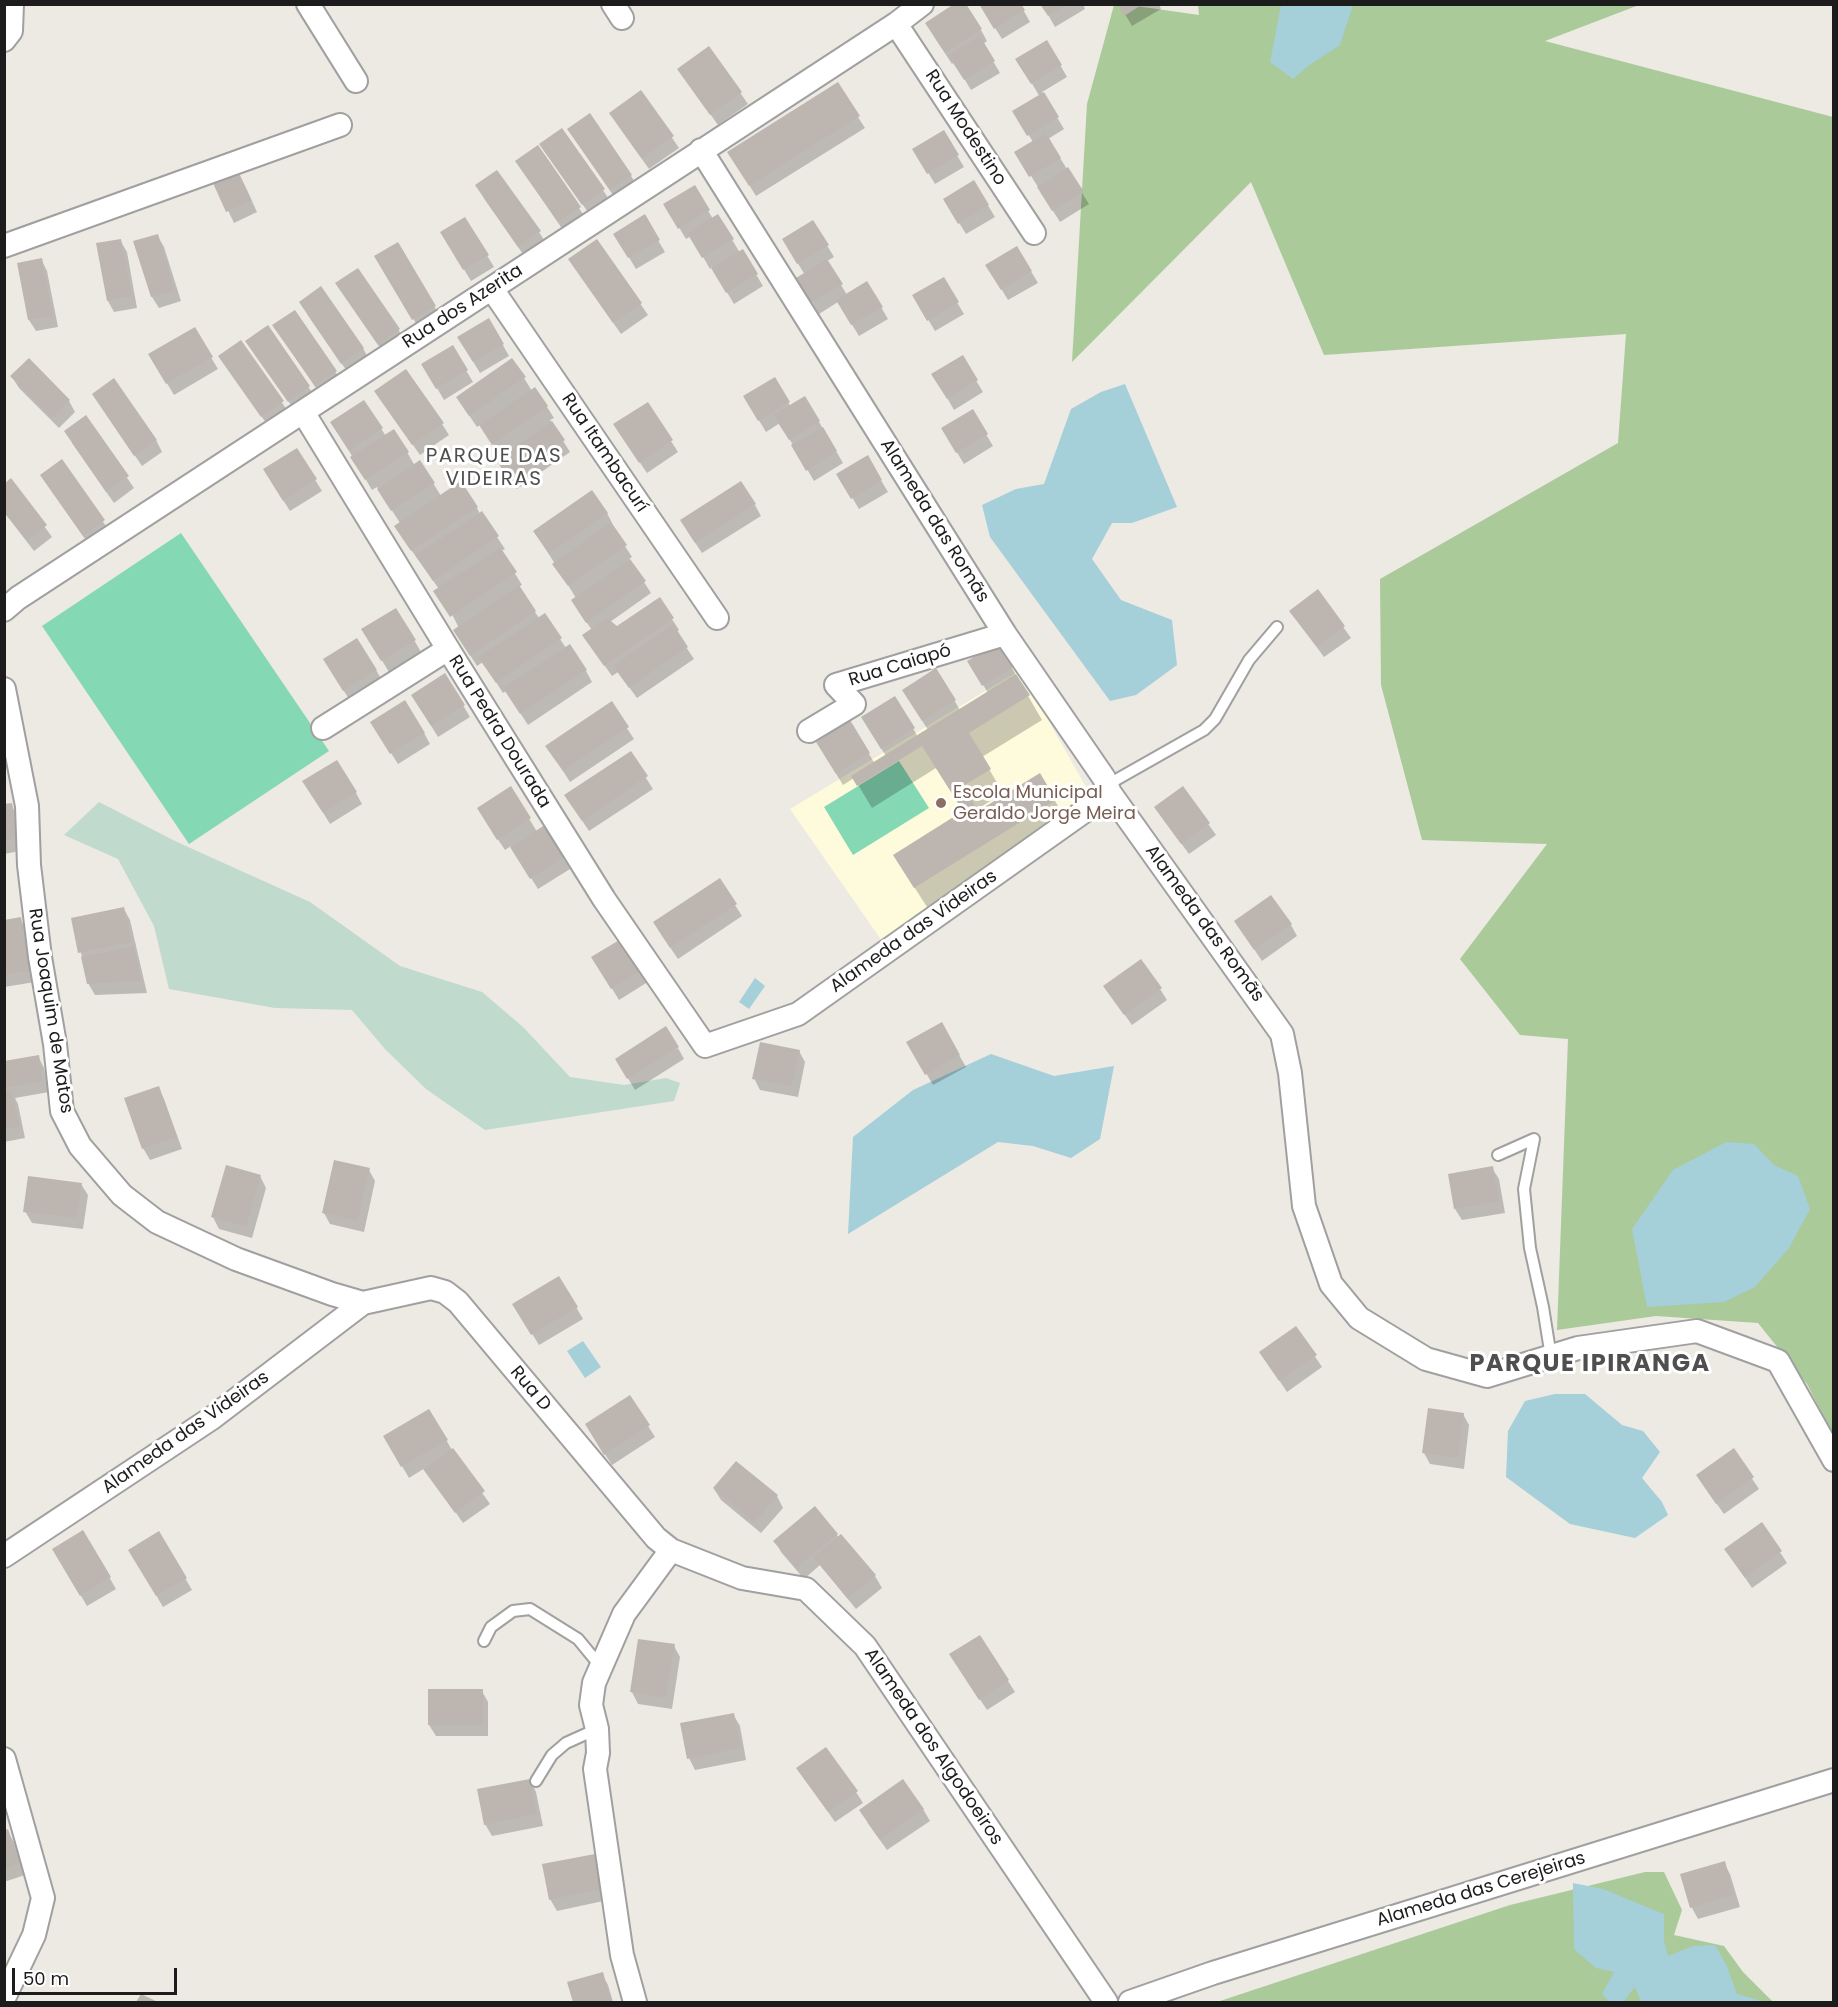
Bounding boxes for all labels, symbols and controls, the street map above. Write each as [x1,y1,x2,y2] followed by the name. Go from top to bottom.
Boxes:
[920,66,1010,190] street label: Rua Modestino
[399,260,527,354] street label: Rua dos Azerita
[556,389,652,517] street label: Rua Itambacurí
[875,435,993,607] street label: Alameda das Romãs
[426,445,562,492] district label: PARQUE DAS VIDEIRAS
[846,640,954,692] street label: Rua Caiapó
[443,652,555,812] street label: Rua Pedra Dourada
[953,782,1136,824] place label: Escola Municipal Geraldo Jorge Meira
[934,796,948,810] marker: Escola Municipal Geraldo Jorge Meira
[1140,841,1268,1007] street label: Alameda das Romãs
[826,866,1002,998] street label: Alameda das Videiras
[23,907,77,1115] street label: Rua Joaquim de Matos
[1469,1351,1711,1379] district label: PARQUE IPIRANGA
[505,1362,555,1416] street label: Rua D
[98,1367,274,1499] street label: Alameda das Videiras
[859,1645,1007,1849] street label: Alameda dos Algodoeiros
[1374,1848,1588,1932] street label: Alameda das Cerejeiras
[15,1956,180,1994] scale bar
[23,1966,69,1991] text: 50 m

